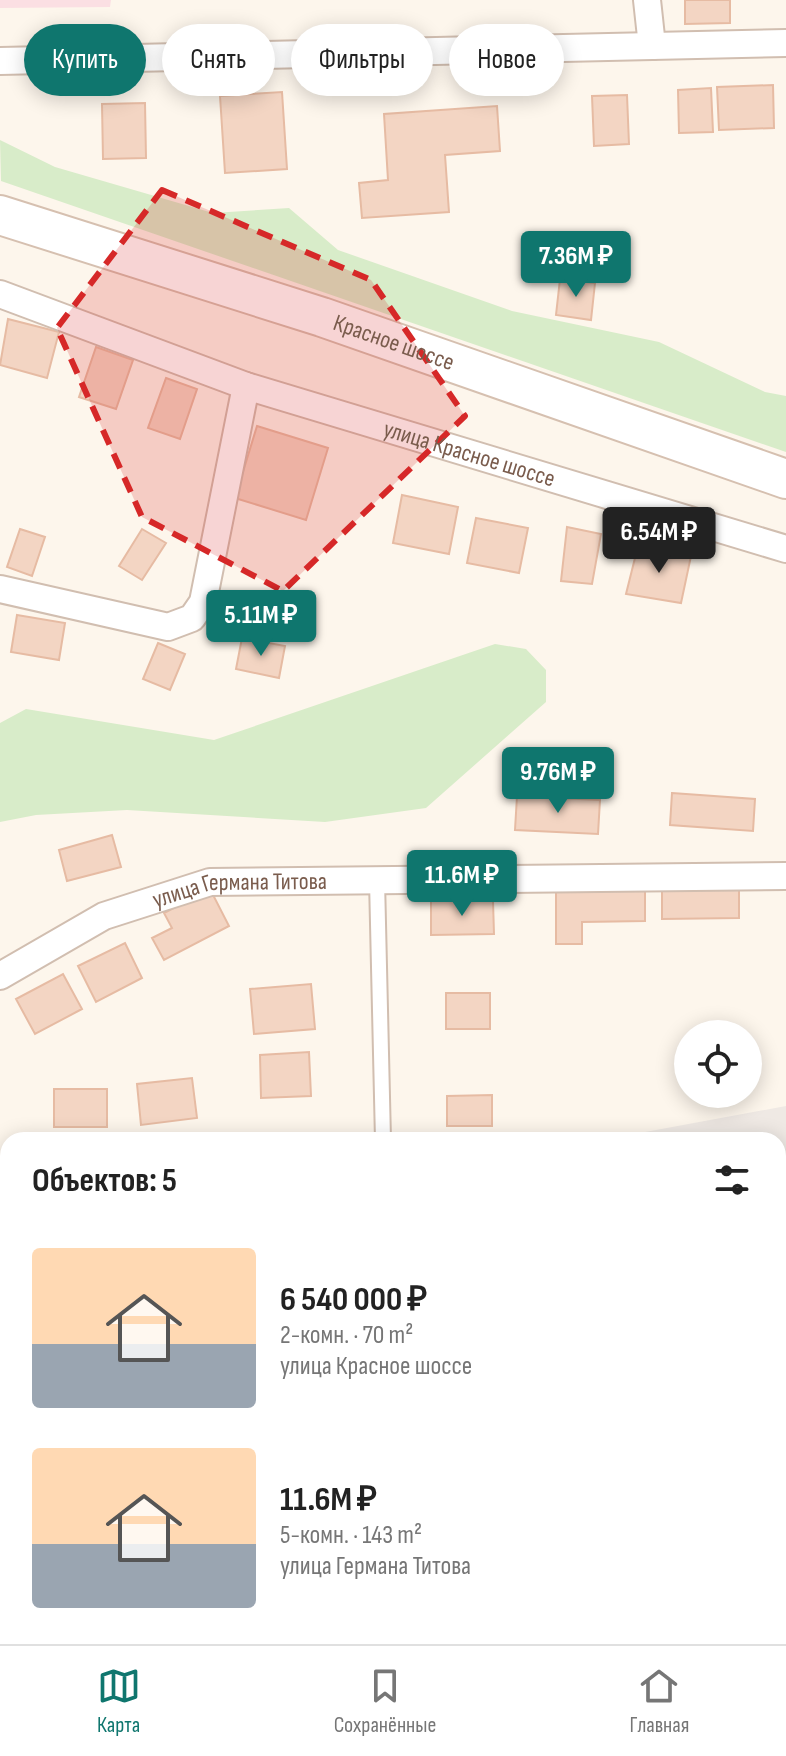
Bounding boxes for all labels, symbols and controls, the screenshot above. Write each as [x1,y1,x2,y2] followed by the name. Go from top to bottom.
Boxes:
[24,24,146,96] chip: Купить
[162,24,275,96] chip: Снять
[291,24,433,96] chip: Фильтры
[449,24,564,96] chip: Новое
[502,231,650,299] pin: 7.36M ₽
[539,241,613,272] text: 7.36M ₽
[330,308,458,377] street label: Красное шоссе
[380,414,559,493] street label: улица Красное шоссе
[585,507,733,575] pin: 6.54M ₽
[621,517,697,548] text: 6.54M ₽
[187,590,335,658] pin: 5.11M ₽
[224,600,298,631] text: 5.11M ₽
[484,747,632,815] pin: 9.76M ₽
[520,757,596,788] text: 9.76M ₽
[388,850,536,918] pin: 11.6M ₽
[425,860,499,891] text: 11.6M ₽
[149,866,327,914] street label: улица Германа Титова
[674,1020,762,1108] map controls
[674,1020,762,1108] button: locate
[710,1158,754,1202] icon: filters
[32,1160,177,1201] text: Объектов: 5
[280,1279,427,1320] text: 6 540 000 ₽
[96,1280,192,1376] icon: home
[280,1320,413,1351] text: 2-комн. · 70 m²
[280,1351,472,1382] text: улица Красное шоссе
[280,1479,377,1520] text: 11.6M ₽
[96,1480,192,1576] icon: home
[280,1520,422,1551] text: 5-комн. · 143 m²
[280,1551,471,1582] text: улица Германа Титова
[97,1664,141,1739] tab: Карта
[334,1664,436,1739] tab: Сохранённые
[629,1664,689,1739] tab: Главная

